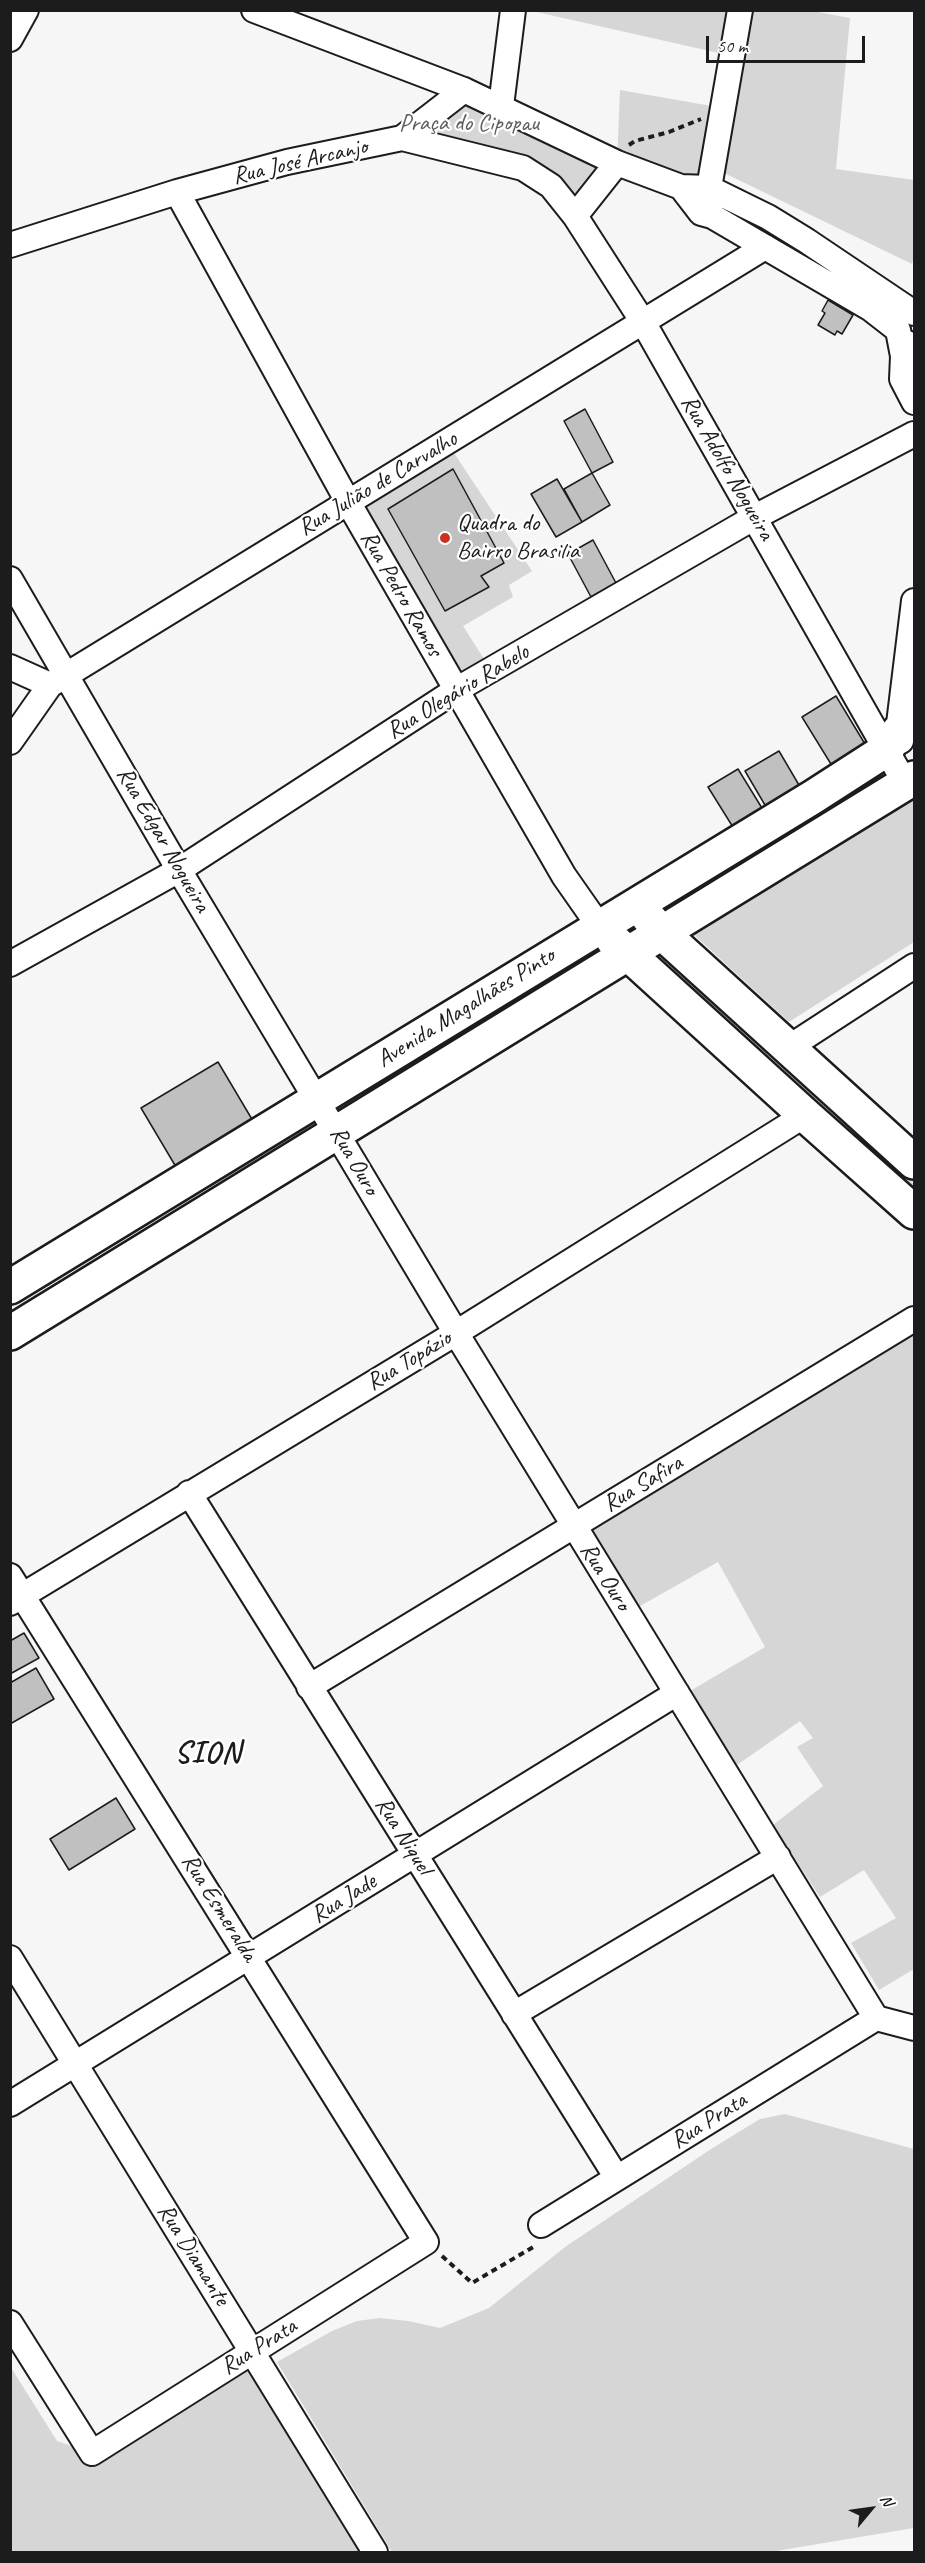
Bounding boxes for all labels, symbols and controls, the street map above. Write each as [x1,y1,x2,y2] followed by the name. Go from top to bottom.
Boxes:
[709,24,868,62] scale bar
[717,35,748,57] text: 50 m
[399,110,539,138] park label: Praça do Cipopau
[230,133,370,191] street label: Rua José Arcanjo
[674,390,780,546] street label: Rua Adolfo Nogueira
[293,425,463,543] street label: Rua Julião de Carvalho
[457,510,579,566] place label: Quadra do Bairro Brasilia
[353,526,449,662] street label: Rua Pedro Ramos
[438,531,452,545] marker: Quadra do Bairro Brasilia
[382,638,534,746] street label: Rua Olegário Rabelo
[110,762,216,918] street label: Rua Edgar Nogueira
[372,942,560,1074] street label: Avenida Magalhães Pinto
[323,1122,385,1200] street label: Rua Ouro
[361,1324,457,1398] street label: Rua Topázio
[598,1449,688,1519] street label: Rua Safira
[573,1538,637,1616] street label: Rua Ouro
[175,1736,241,1772] district label: SION
[368,1792,438,1880] street label: Rua Niquel
[175,1849,263,1967] street label: Rua Esmeralda
[306,1868,382,1930] street label: Rua Jade
[666,2086,752,2156] street label: Rua Prata
[150,2199,236,2311] street label: Rua Diamante
[216,2312,302,2382] street label: Rua Prata
[841,2479,901,2539] north arrow
[876,2491,898,2509] text: N

